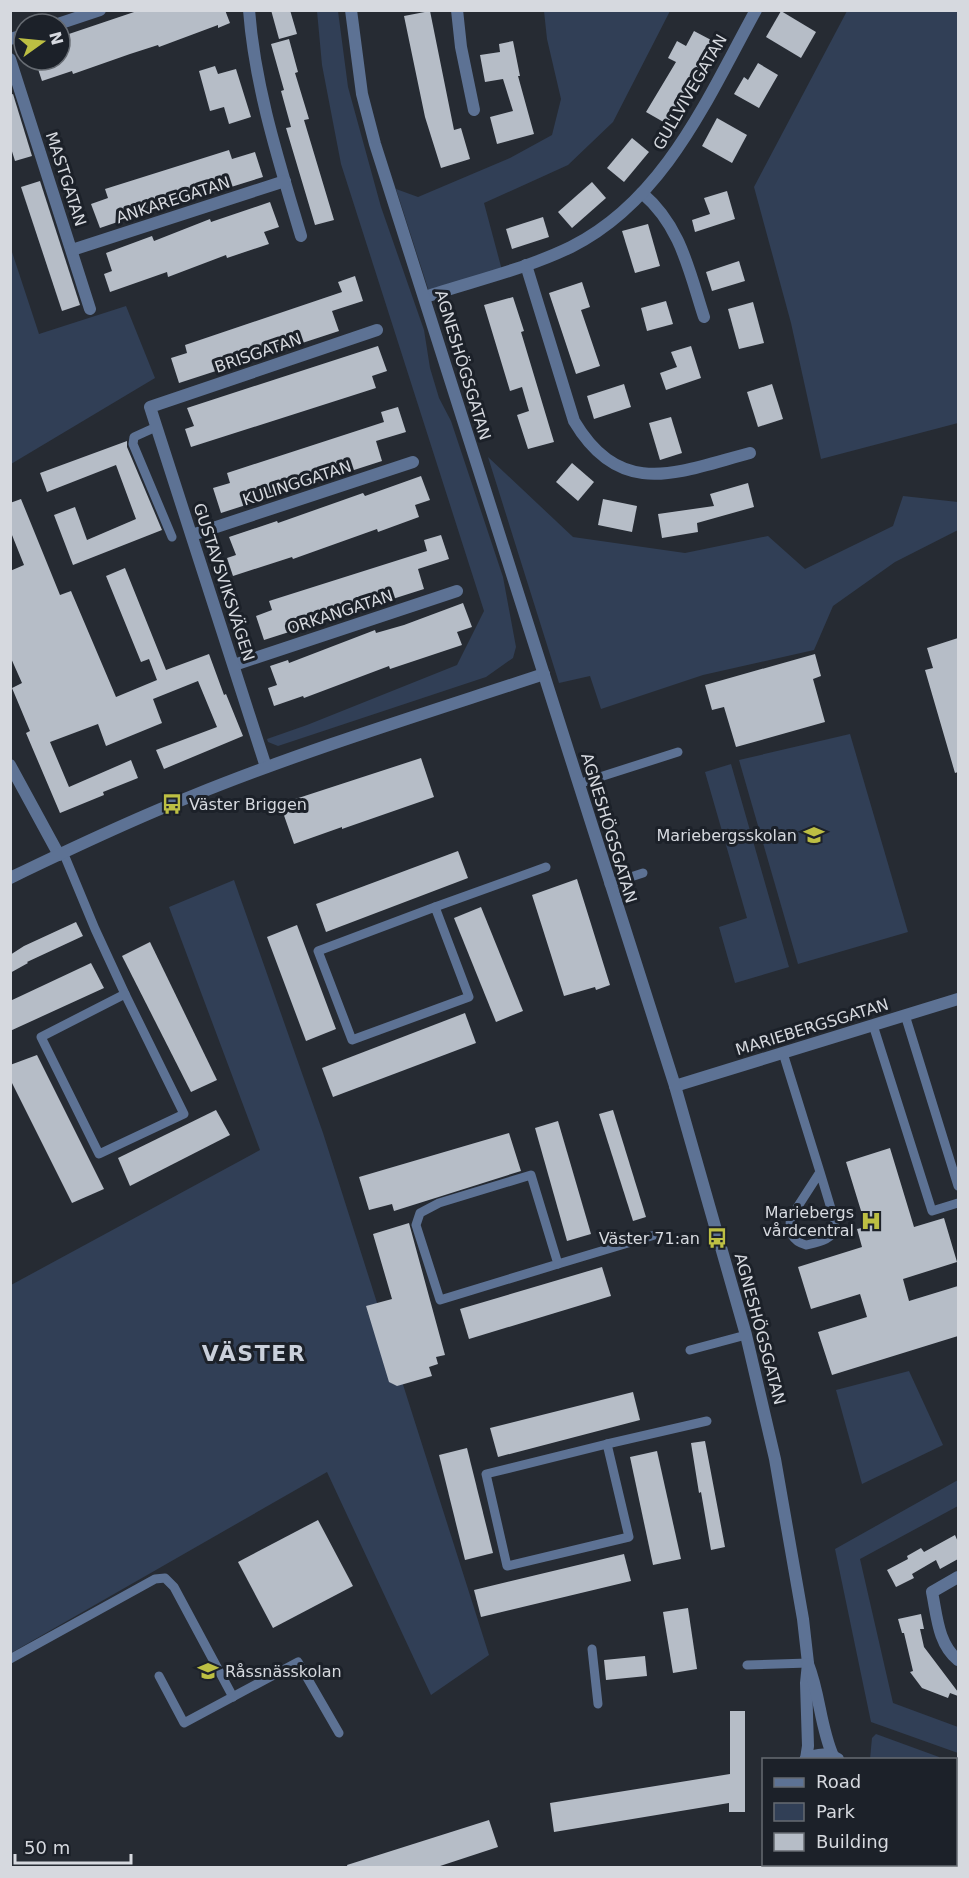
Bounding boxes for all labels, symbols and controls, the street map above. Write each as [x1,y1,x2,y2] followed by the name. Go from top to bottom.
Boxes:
[12,12,72,72] north arrow
[45,29,67,47] text: N
[649,31,731,153] street label: GULLVIVEGATAN
[42,129,90,229] street label: MASTGATAN
[114,173,232,227] street label: ANKAREGATAN
[431,288,495,442] street label: AGNESHÖGSGATAN
[212,329,304,377] street label: BRISGATAN
[240,456,354,510] street label: KULINGGATAN
[189,501,259,663] street label: GUSTAVSVIKSVÄGEN
[285,586,395,638] street label: ORKANGATAN
[577,751,641,905] street label: AGNESHÖGSGATAN
[160,792,184,816] bus stop icon: Väster Briggen
[189,795,307,814] place label: Väster Briggen
[802,823,826,847] school or university icon: Mariebergsskolan
[657,826,797,845] place label: Mariebergsskolan
[733,995,891,1059] street label: MARIEBERGSGATAN
[762,1203,854,1240] place label: Mariebergs vårdcentral
[859,1209,883,1233] hospital icon: Mariebergs vårdcentral
[705,1226,729,1250] bus stop icon: Väster 71:an
[599,1229,700,1248] place label: Väster 71:an
[731,1251,789,1407] street label: AGNESHÖGSGATAN
[202,1341,306,1366] district label: VÄSTER
[196,1659,220,1683] school or university icon: Råssnässkolan
[225,1662,342,1681] place label: Råssnässkolan
[762,1758,957,1866] legend
[816,1771,861,1792] text: Road
[816,1801,855,1822] text: Park
[15,1827,130,1865] scale bar
[816,1831,889,1852] text: Building
[24,1837,70,1858] text: 50 m

